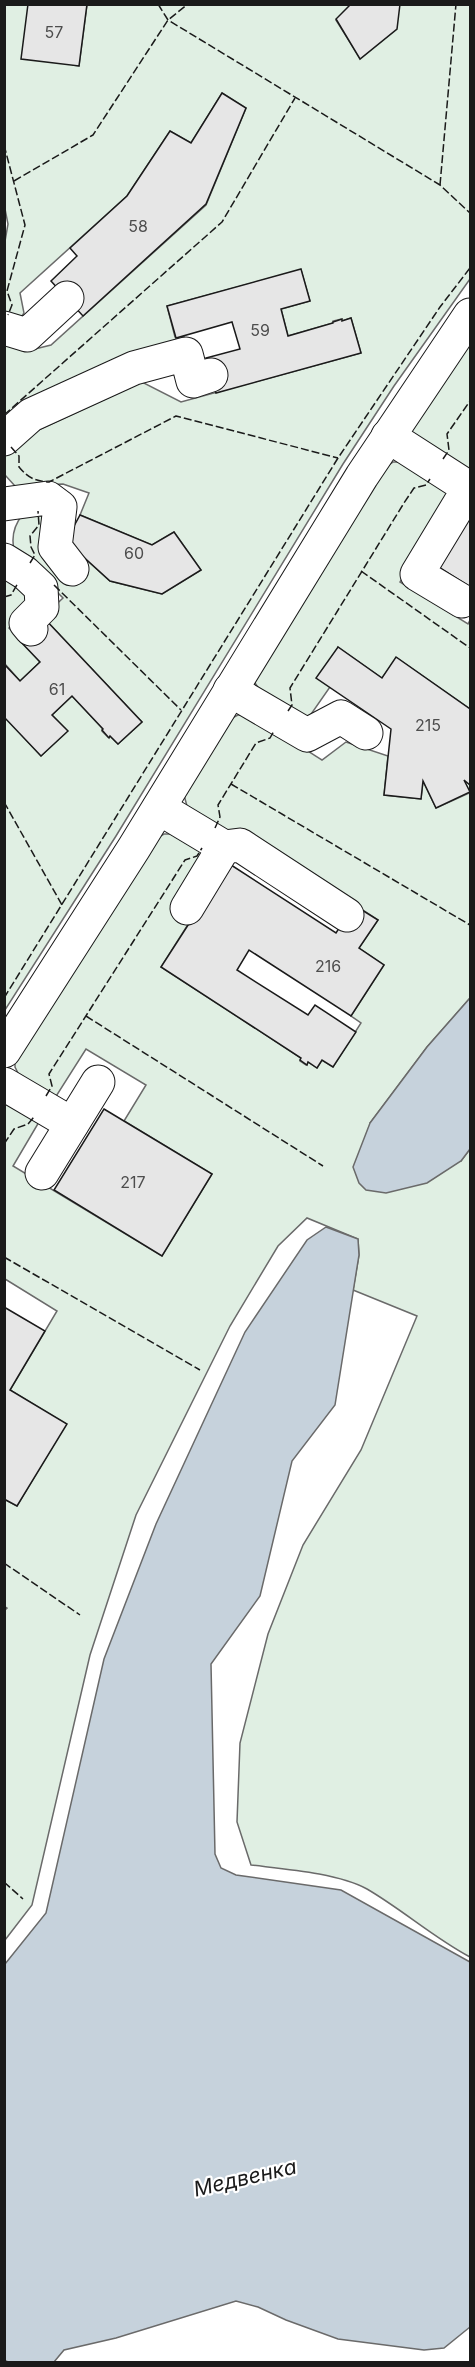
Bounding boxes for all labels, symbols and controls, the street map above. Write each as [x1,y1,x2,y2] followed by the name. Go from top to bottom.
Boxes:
[45,22,63,42] house number: 57
[128,216,148,236] house number: 58
[250,320,270,340] house number: 59
[124,543,144,563] house number: 60
[49,679,65,699] house number: 61
[415,715,441,735] house number: 215
[315,956,341,976] house number: 216
[120,1172,146,1192] house number: 217
[191,2154,299,2201] water label: Медвенка

